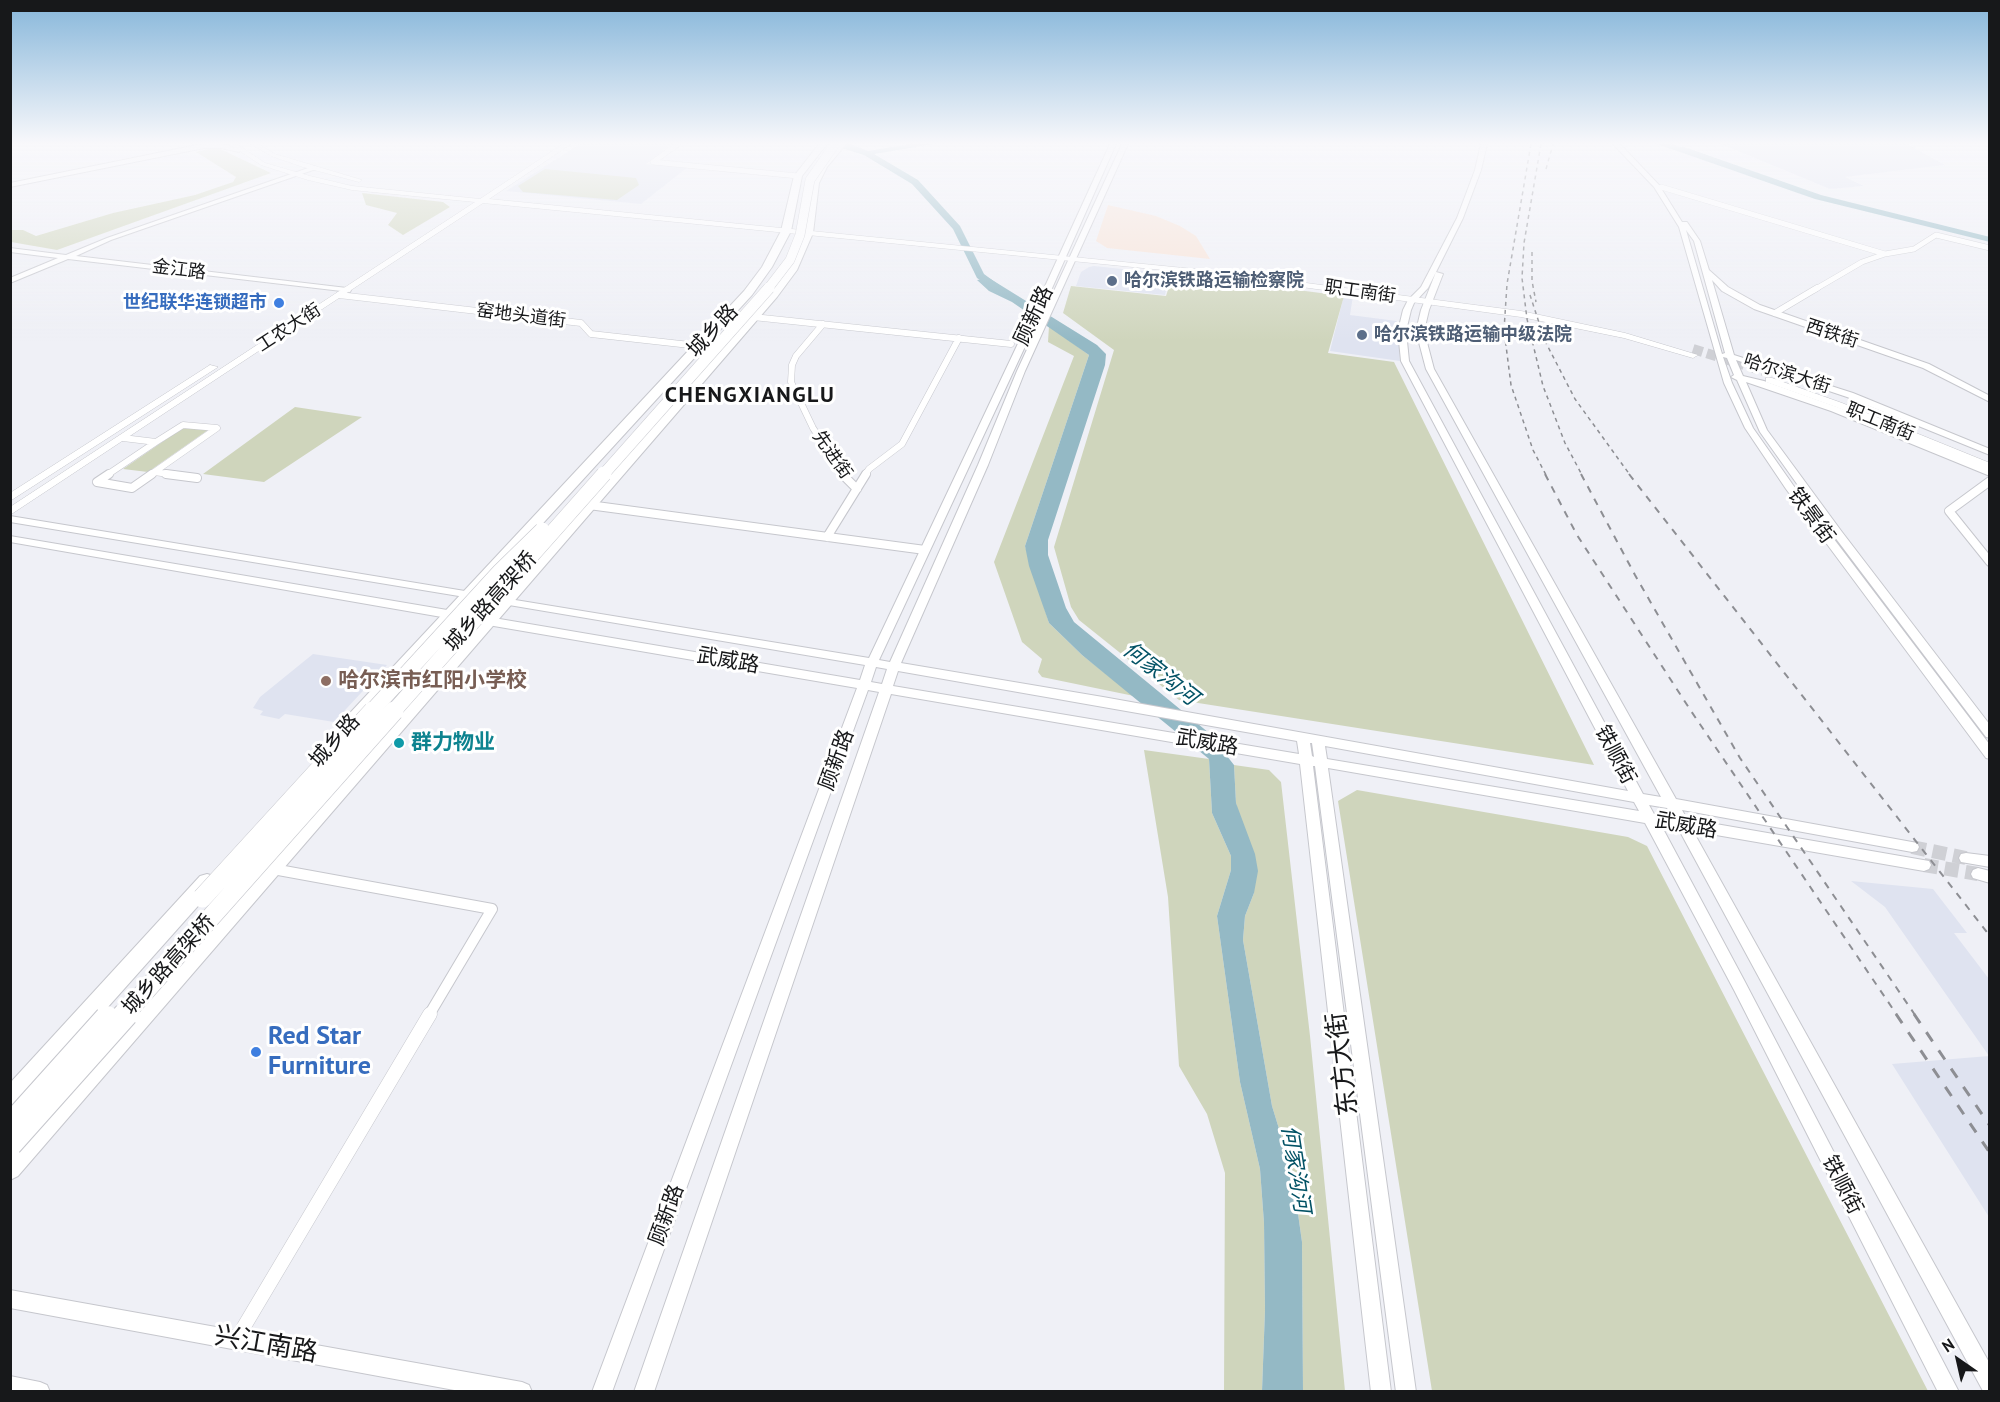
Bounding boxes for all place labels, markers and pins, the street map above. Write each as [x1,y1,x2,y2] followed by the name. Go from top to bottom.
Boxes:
[1124,270,1304,292] place label: 哈尔滨铁路运输检察院
[1105,274,1119,288] marker: 哈尔滨铁路运输检察院
[123,292,267,314] place label: 世纪联华连锁超市
[272,296,286,310] marker: 世纪联华连锁超市
[1374,324,1572,346] place label: 哈尔滨铁路运输中级法院
[1355,328,1369,342] marker: 哈尔滨铁路运输中级法院
[338,668,527,694] place label: 哈尔滨市红阳小学校
[319,674,333,688] marker: 哈尔滨市红阳小学校
[411,730,495,756] place label: 群力物业
[392,736,406,750] marker: 群力物业
[268,1021,371,1082] place label: Red Star Furniture
[249,1045,263,1059] marker: Red Star Furniture

